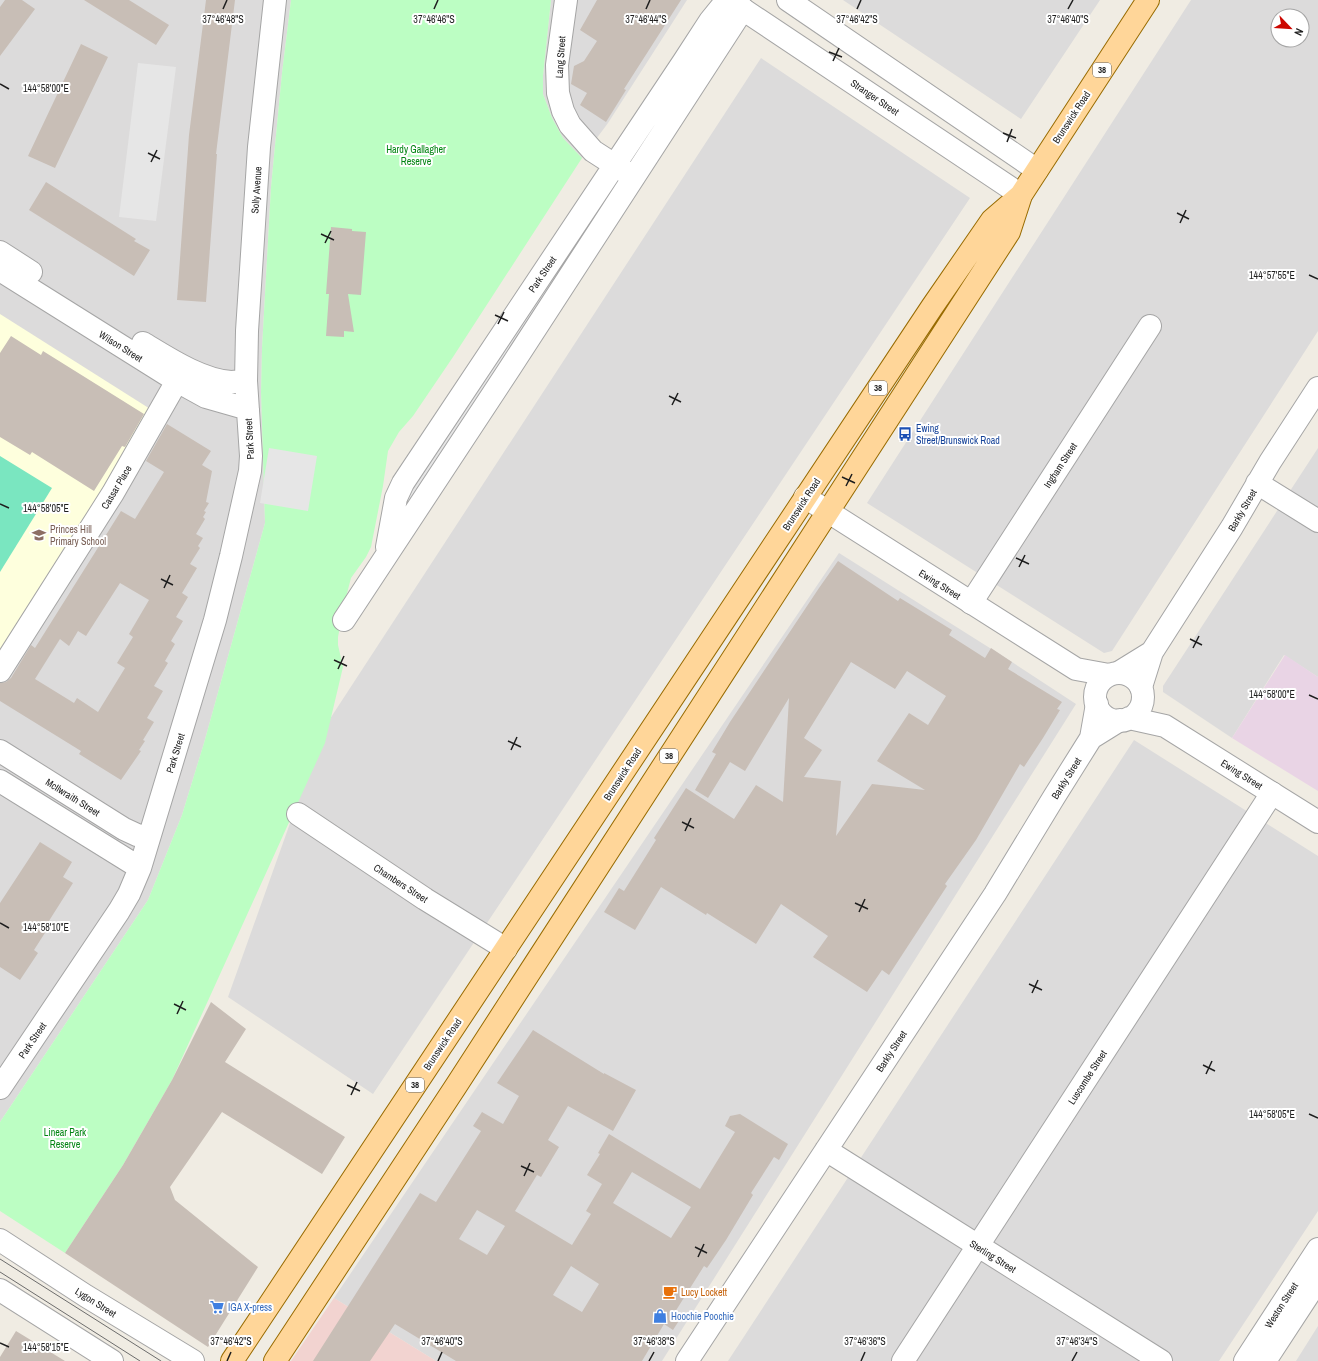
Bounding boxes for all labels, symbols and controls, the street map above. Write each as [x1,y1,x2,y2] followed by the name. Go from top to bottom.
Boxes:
[1270,8,1310,48] north arrow
[202,13,244,26] text: 37°46'48"S
[413,13,455,26] text: 37°46'46"S
[625,13,667,26] text: 37°46'44"S
[836,13,878,26] text: 37°46'42"S
[1047,13,1089,26] text: 37°46'40"S
[1291,26,1307,38] text: N
[553,35,569,79] street label: Lang Street
[1093,63,1111,77] road number: 38
[848,76,902,119] street label: Stranger Street
[23,82,69,95] text: 144°58'00"E
[1050,89,1093,146] street label: Brunswick Road
[386,143,446,168] park label: Hardy Gallagher Reserve
[248,166,265,214] street label: Solly Avenue
[526,253,560,295] street label: Park Street
[1249,269,1295,282] text: 144°57'55"E
[96,328,146,365] street label: Wilson Street
[869,381,887,395] road number: 38
[242,417,257,460] street label: Park Street
[916,422,1000,447] place label: Ewing Street/Brunswick Road
[897,426,913,442] bus stop icon: Ewing Street/Brunswick Road
[1041,440,1080,490] street label: Ingham Street
[98,463,135,512] street label: Cassar Place
[780,476,823,533] street label: Brunswick Road
[1225,486,1260,534] street label: Barkly Street
[23,502,69,515] text: 144°58'05"E
[50,523,106,548] place label: Princes Hill Primary School
[31,527,47,543] school or university icon: Princes Hill Primary School
[916,566,964,603] street label: Ewing Street
[1249,688,1295,701] text: 144°58'00"E
[163,731,188,775] street label: Park Street
[601,746,644,803] street label: Brunswick Road
[660,749,678,763] road number: 38
[1048,754,1085,802] street label: Barkly Street
[1218,756,1266,793] street label: Ewing Street
[43,776,103,820] street label: McIlwraith Street
[371,861,431,906] street label: Chambers Street
[23,921,69,934] text: 144°58'10"E
[420,1016,464,1073] street label: Brunswick Road
[16,1019,50,1061] street label: Park Street
[873,1027,910,1075] street label: Barkly Street
[1065,1047,1110,1107] street label: Luscombe Street
[406,1078,424,1092] road number: 38
[1249,1108,1295,1121] text: 144°58'05"E
[44,1126,87,1151] park label: Linear Park Reserve
[967,1237,1019,1276] street label: Sterling Street
[1262,1279,1301,1331] street label: Weston Street
[662,1284,678,1300] cafe icon: Lucy Lockett
[73,1285,119,1321] street label: Lygon Street
[681,1286,728,1299] place label: Lucy Lockett
[209,1299,225,1315] supermarket icon: IGA X-press
[228,1301,272,1314] place label: IGA X-press
[652,1308,668,1324] shop icon: Hoochie Poochie
[671,1310,734,1323] place label: Hoochie Poochie
[210,1335,252,1348] text: 37°46'42"S
[421,1335,463,1348] text: 37°46'40"S
[633,1335,675,1348] text: 37°46'38"S
[844,1335,886,1348] text: 37°46'36"S
[1056,1335,1098,1348] text: 37°46'34"S
[23,1341,69,1354] text: 144°58'15"E

